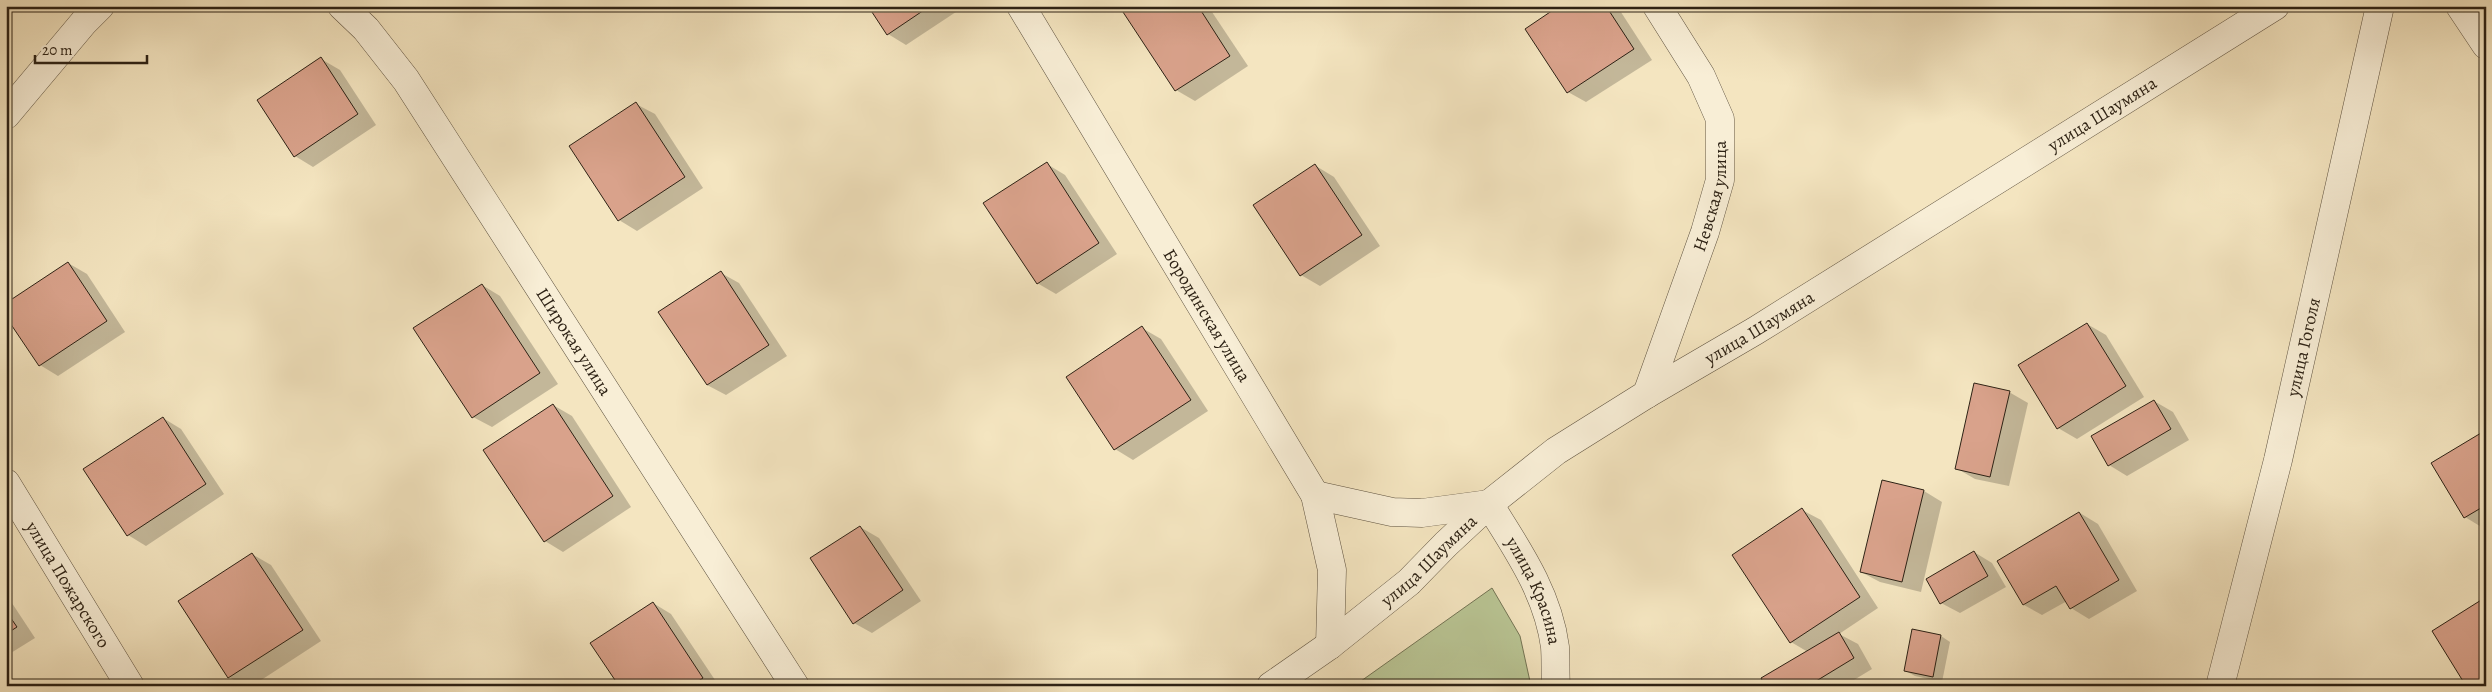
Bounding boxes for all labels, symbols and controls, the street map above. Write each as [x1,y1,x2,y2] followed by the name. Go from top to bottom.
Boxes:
[35,32,148,64] scale bar
[42,40,73,60] text: 20 m
[2042,71,2162,158] street label: улица Шаумяна
[1687,140,1732,255] street label: Невская улица
[1158,244,1257,387] street label: Бородинская улица
[530,283,618,401] street label: Широкая улица
[1699,285,1819,370] street label: улица Шаумяна
[2280,295,2326,400] street label: улица Гоголя
[1375,509,1483,613] street label: улица Шаумяна
[20,516,116,652] street label: улица Пожарского
[1500,531,1567,647] street label: улица Красина

